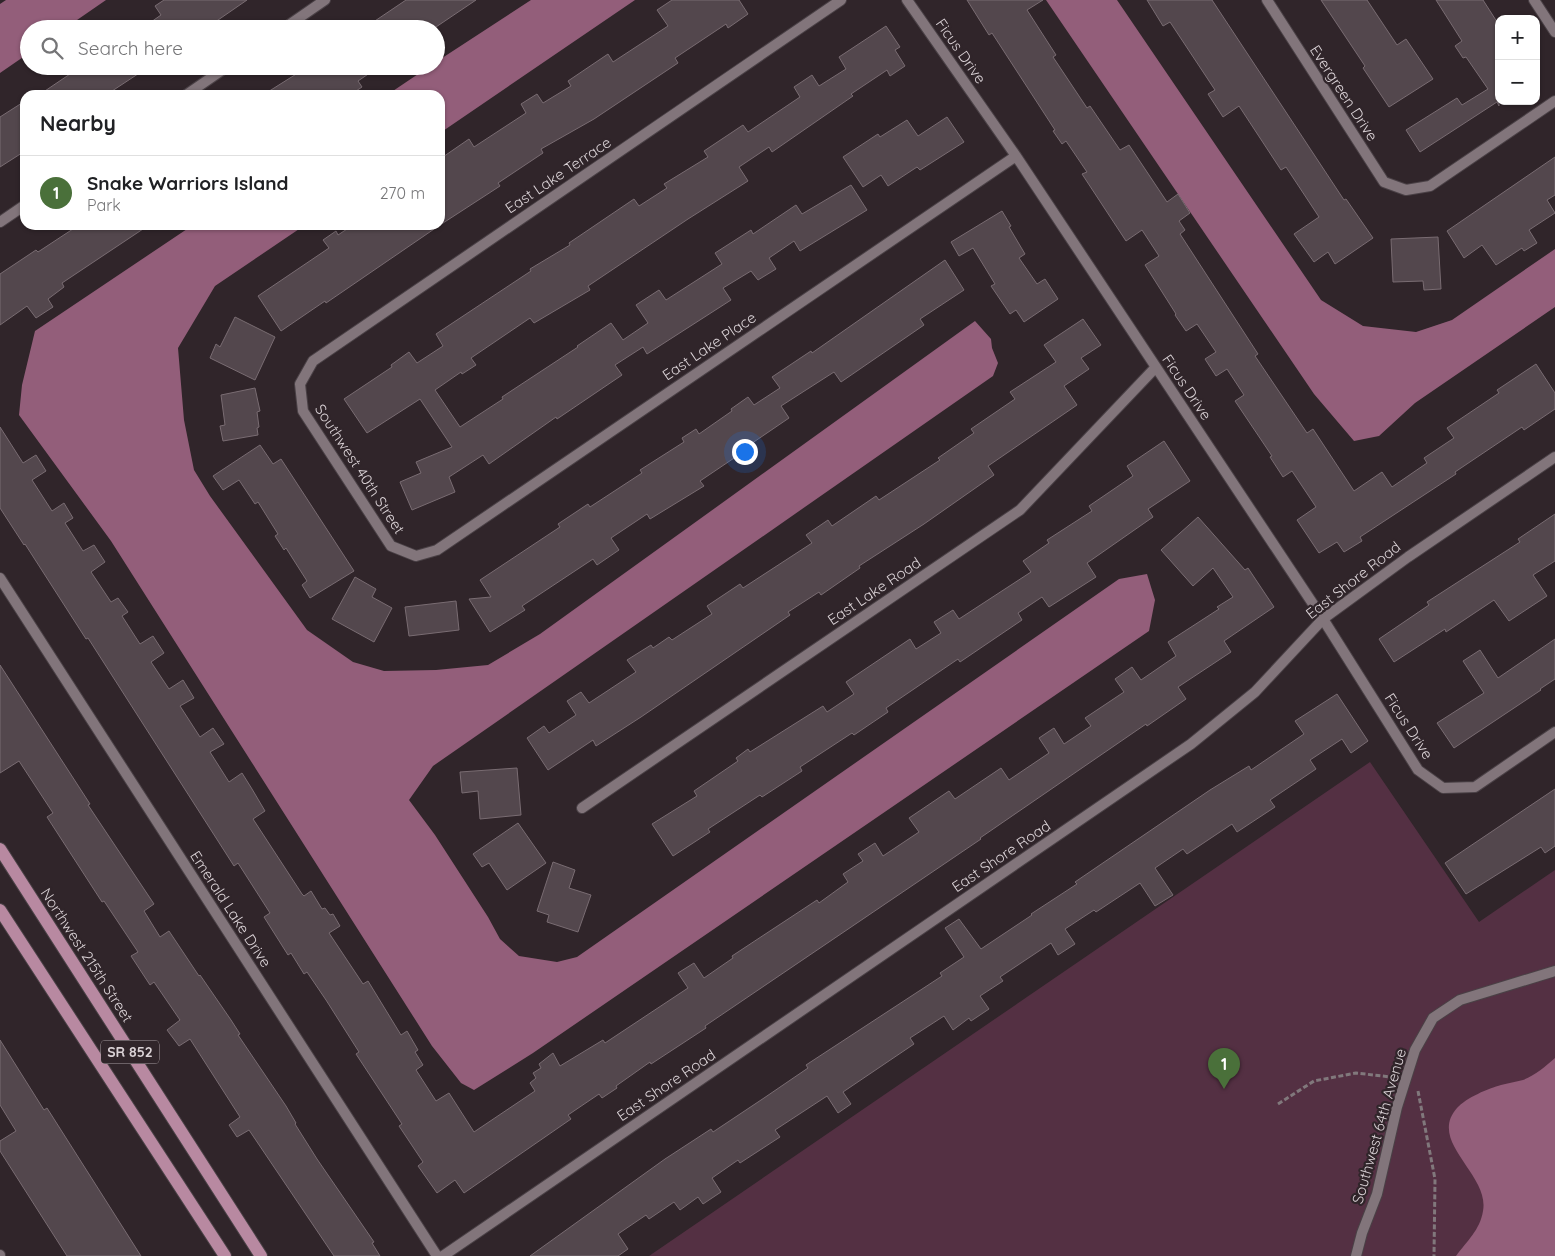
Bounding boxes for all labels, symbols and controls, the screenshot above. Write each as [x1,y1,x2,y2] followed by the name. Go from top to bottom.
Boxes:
[932,15,990,87] street label: Ficus Drive
[1495,15,1540,105] map controls
[1495,15,1540,60] button: +
[20,20,445,75] search box
[38,34,66,62] icon: search
[78,36,183,60] text: Search here
[1306,41,1382,145] street label: Evergreen Drive
[1495,60,1540,105] button: −
[40,110,116,136] text: Nearby
[501,133,615,217] street label: East Lake Terrace
[87,171,288,195] text: Snake Warriors Island
[53,183,59,203] text: 1
[380,183,425,203] text: 270 m
[87,195,121,215] text: Park
[659,308,759,384] street label: East Lake Place
[1158,350,1216,424] street label: Ficus Drive
[311,400,409,538] street label: Southwest 40th Street
[732,439,758,465] your location
[1302,537,1404,623] street label: East Shore Road
[824,553,924,629] street label: East Lake Road
[1381,689,1437,763] street label: Ficus Drive
[948,816,1054,896] street label: East Shore Road
[186,847,276,971] street label: Emerald Lake Drive
[37,884,137,1026] street label: Northwest 215th Street
[101,1040,159,1064] road number: SR 852
[613,1045,719,1125] street label: East Shore Road
[1348,1046,1410,1206] street label: Southwest 64th Avenue
[1208,1048,1240,1089] pin: 1

